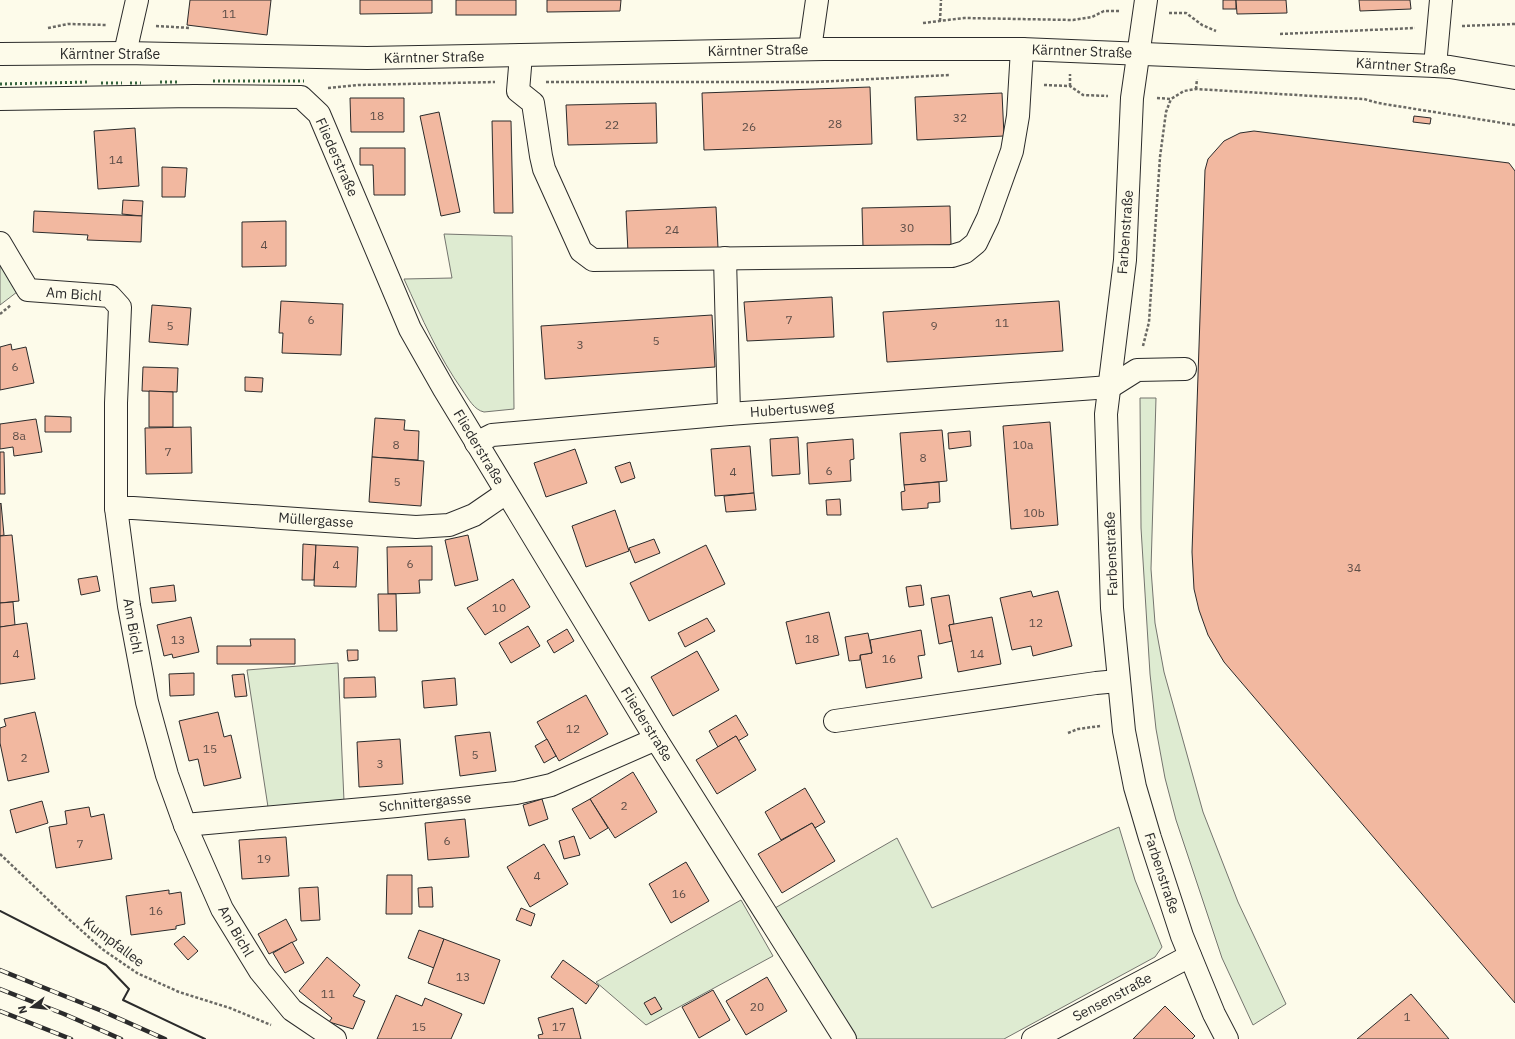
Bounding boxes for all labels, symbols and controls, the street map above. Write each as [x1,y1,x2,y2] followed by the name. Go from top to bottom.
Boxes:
[222,6,236,21] house number: 11
[708,40,809,60] street label: Kärntner Straße
[1031,40,1133,62] street label: Kärntner Straße
[60,45,161,63] street label: Kärntner Straße
[384,47,485,67] street label: Kärntner Straße
[1355,54,1457,79] street label: Kärntner Straße
[370,108,384,123] house number: 18
[953,110,967,125] house number: 32
[312,115,363,200] street label: Fliederstraße
[828,116,842,131] house number: 28
[605,117,619,132] house number: 22
[742,119,756,134] house number: 26
[109,152,123,167] house number: 14
[1113,189,1137,275] street label: Farbenstraße
[900,220,914,235] house number: 30
[665,222,679,237] house number: 24
[260,237,268,252] house number: 4
[45,283,103,305] street label: Am Bichl
[307,312,315,327] house number: 6
[785,312,793,327] house number: 7
[995,315,1009,330] house number: 11
[166,318,174,333] house number: 5
[930,318,938,333] house number: 9
[652,333,660,348] house number: 5
[576,337,584,352] house number: 3
[11,359,19,374] house number: 6
[749,397,835,421] street label: Hubertusweg
[449,406,509,488] street label: Fliederstraße
[12,428,26,443] house number: 8a
[392,437,400,452] house number: 8
[1013,437,1034,452] house number: 10a
[164,444,172,459] house number: 7
[919,450,927,465] house number: 8
[825,463,833,478] house number: 6
[729,464,737,479] house number: 4
[393,474,401,489] house number: 5
[1023,505,1045,520] house number: 10b
[278,508,355,532] street label: Müllergasse
[1101,511,1121,597] street label: Farbenstraße
[406,556,414,571] house number: 6
[332,557,340,572] house number: 4
[1347,560,1361,575] house number: 34
[119,597,147,655] street label: Am Bichl
[492,600,506,615] house number: 10
[1029,615,1043,630] house number: 12
[805,631,819,646] house number: 18
[171,632,185,647] house number: 13
[12,646,20,661] house number: 4
[970,646,984,661] house number: 14
[882,651,896,666] house number: 16
[617,683,677,765] street label: Fliederstraße
[566,721,580,736] house number: 12
[203,741,217,756] house number: 15
[471,747,479,762] house number: 5
[20,750,28,765] house number: 2
[376,756,384,771] house number: 3
[378,788,472,816] street label: Schnittergasse
[620,798,628,813] house number: 2
[1140,830,1184,916] street label: Farbenstraße
[443,833,451,848] house number: 6
[76,836,84,851] house number: 7
[257,851,271,866] house number: 19
[533,868,541,883] house number: 4
[672,886,686,901] house number: 16
[214,902,258,960] street label: Am Bichl
[149,903,163,918] house number: 16
[80,913,148,971] street label: Kumpfallee
[1069,968,1155,1025] street label: Sensenstraße
[456,969,470,984] house number: 13
[321,986,335,1001] house number: 11
[12,987,52,1027] north arrow
[750,999,764,1014] house number: 20
[15,1004,30,1015] text: N
[1403,1009,1411,1024] house number: 1
[412,1019,426,1034] house number: 15
[552,1019,566,1034] house number: 17

